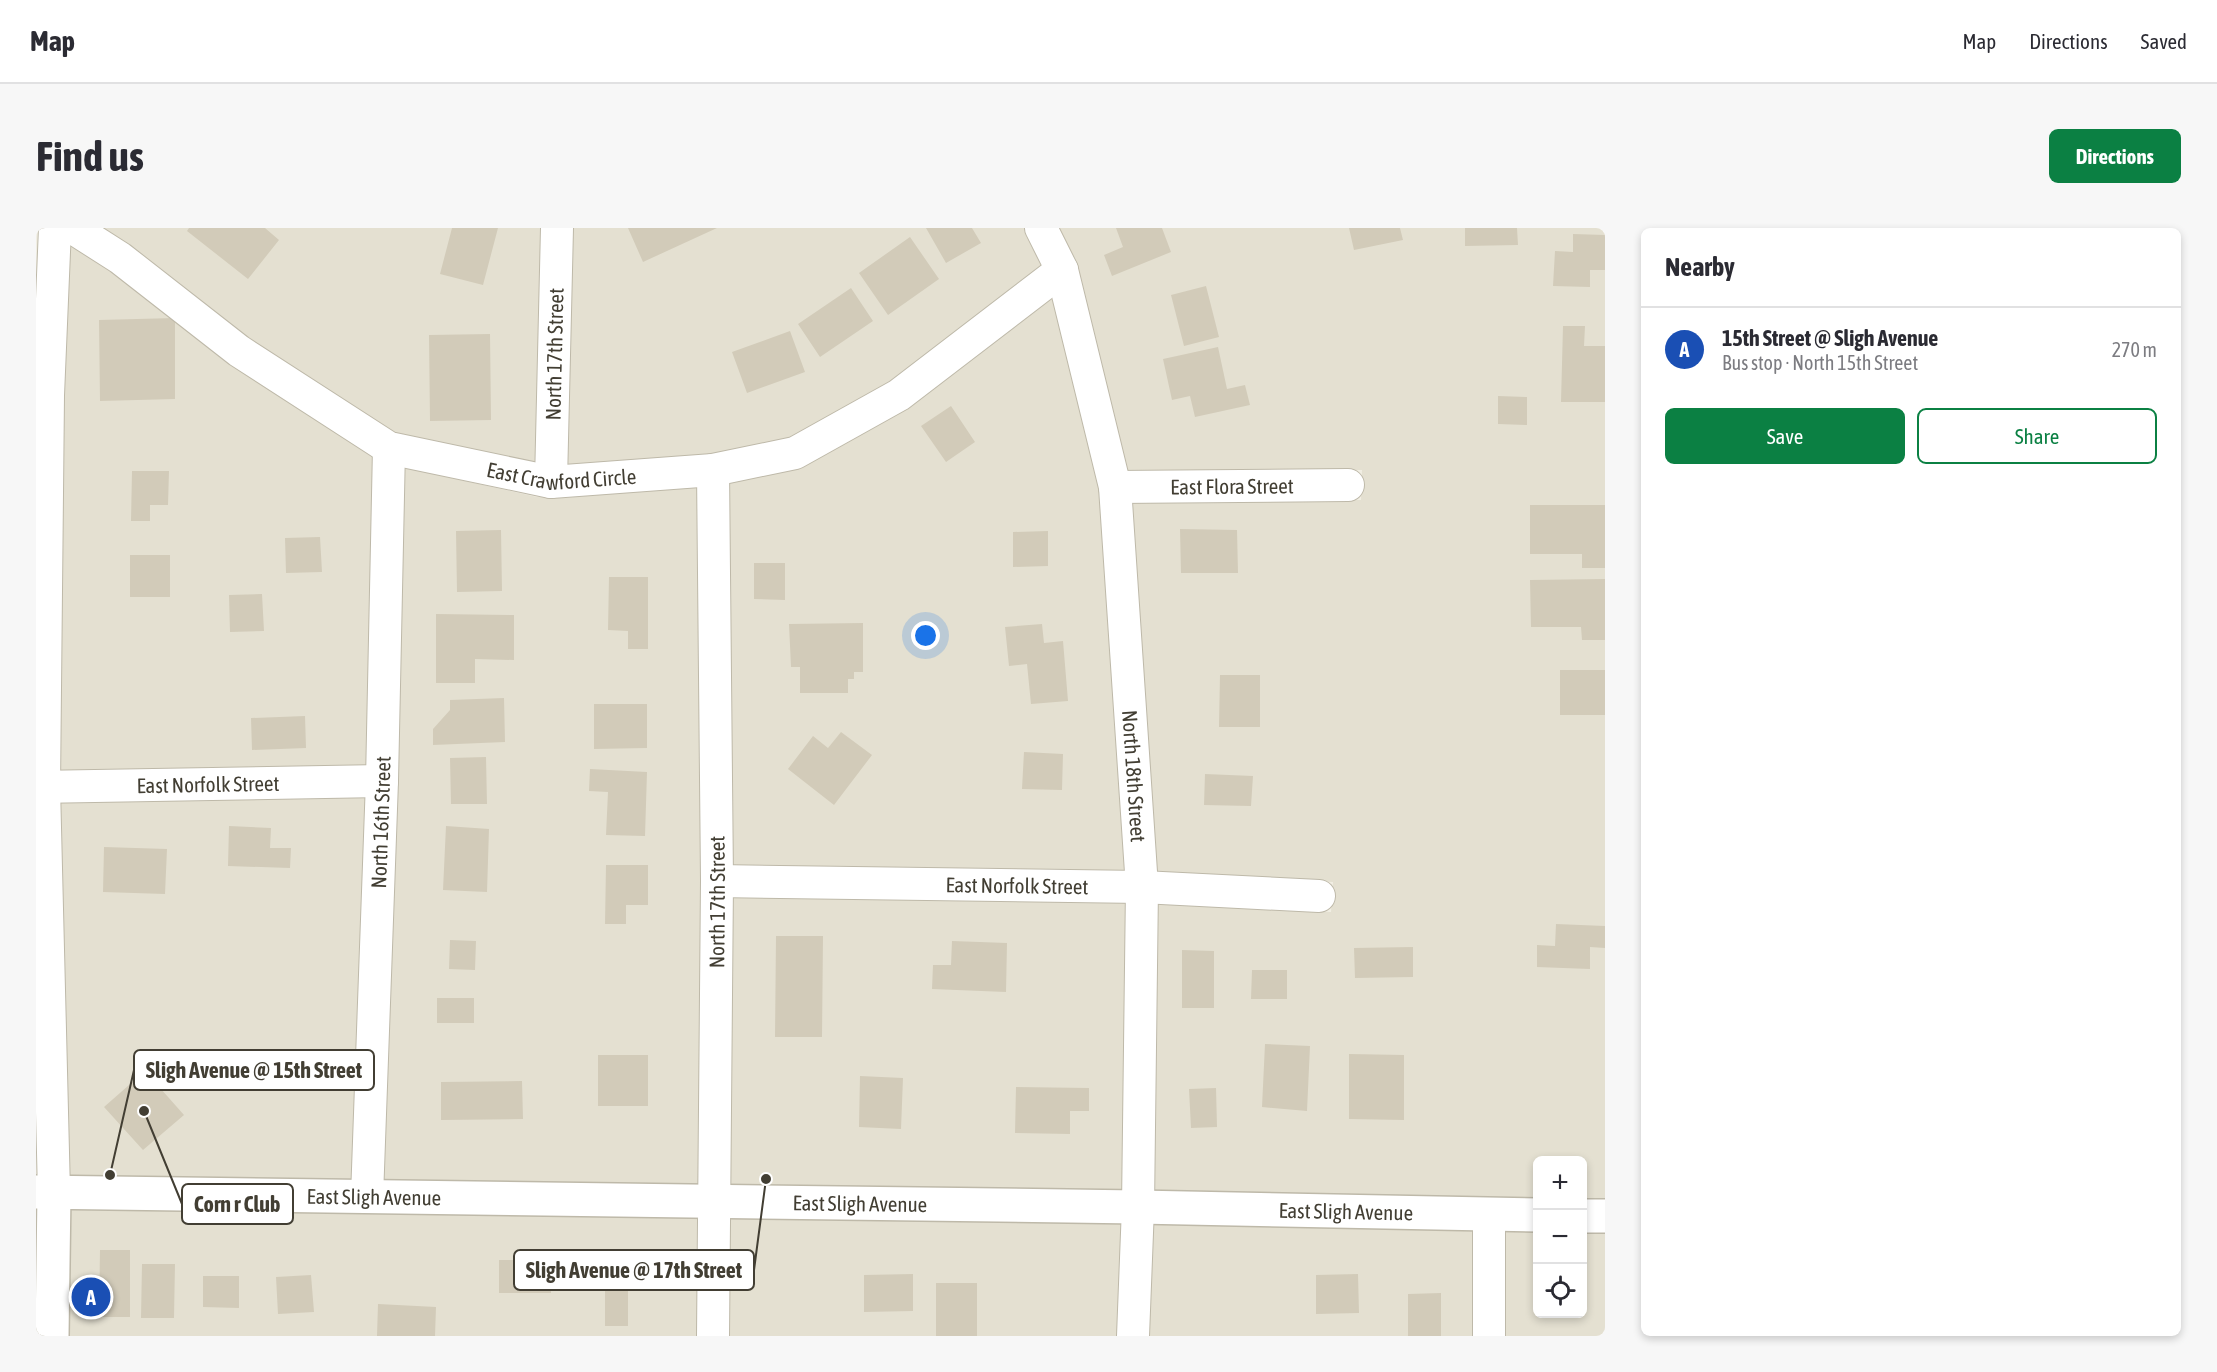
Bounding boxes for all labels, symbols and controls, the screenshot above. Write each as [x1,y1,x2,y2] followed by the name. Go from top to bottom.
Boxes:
[30,25,75,57] text: Map
[1962,29,1996,53] text: Map
[2029,29,2108,53] text: Directions
[2141,29,2187,53] text: Saved
[2049,129,2181,183] button: Directions
[36,132,144,180] text: Find us
[1665,252,1735,282] text: Nearby
[540,288,568,421] street label: North 17th Street
[1722,325,1938,351] text: 15th Street @ Sligh Avenue
[1680,338,1689,361] text: A
[2112,338,2157,361] text: 270 m
[1722,351,1918,374] text: Bus stop · North 15th Street
[1665,408,1905,464] button: Save
[1917,408,2157,464] button: Share
[485,457,637,494] street label: East Crawford Circle
[1170,473,1294,499] street label: East Flora Street
[911,621,940,650] your location
[1118,709,1151,843] street label: North 18th Street
[366,756,395,889] street label: North 16th Street
[136,771,280,797] street label: East Norfolk Street
[704,836,729,968] street label: North 17th Street
[945,872,1089,898] street label: East Norfolk Street
[134,1050,374,1090] callout: Sligh Avenue @ 15th Street
[146,1057,363,1083] text: Sligh Avenue @ 15th Street
[1533,1156,1587,1318] map controls
[1533,1156,1587,1210] button: +
[182,1184,293,1224] callout: Corn r Club
[306,1184,441,1210] street label: East Sligh Avenue
[792,1190,927,1216] street label: East Sligh Avenue
[194,1191,280,1217] text: Corn r Club
[1278,1198,1413,1225] street label: East Sligh Avenue
[1533,1210,1587,1264] button: −
[514,1250,754,1290] callout: Sligh Avenue @ 17th Street
[526,1257,743,1283] text: Sligh Avenue @ 17th Street
[1533,1264,1587,1318] button: locate
[72,1274,110,1320] pin: A

